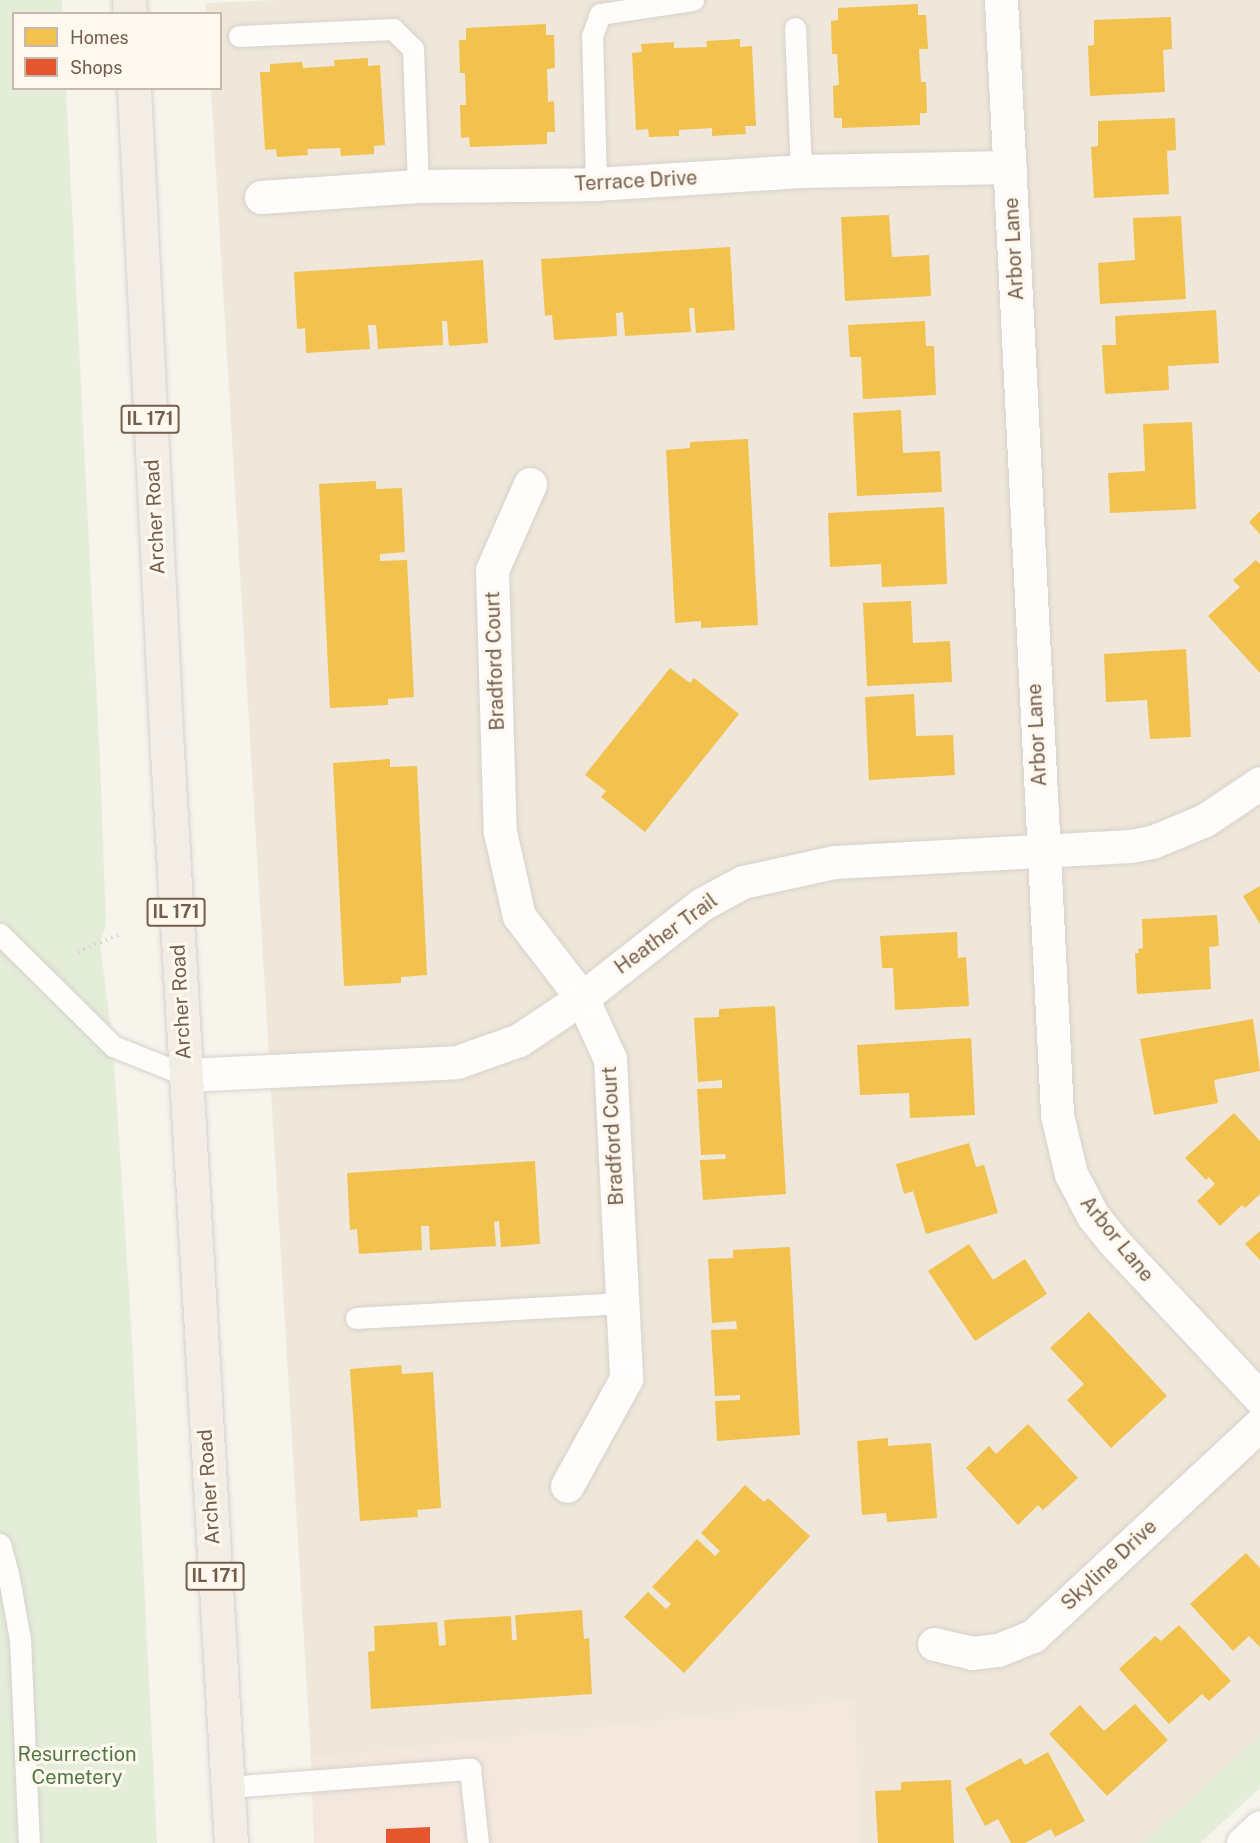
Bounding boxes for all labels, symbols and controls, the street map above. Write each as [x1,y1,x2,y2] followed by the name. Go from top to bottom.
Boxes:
[12,12,222,90] legend
[70,27,129,48] text: Homes
[70,57,122,78] text: Shops
[574,166,698,196] street label: Terrace Drive
[999,197,1029,301] street label: Arbor Lane
[120,404,180,434] road number: IL 171
[140,459,170,575] street label: Archer Road
[481,591,509,731] street label: Bradford Court
[1022,683,1052,787] street label: Arbor Lane
[610,889,722,979] street label: Heather Trail
[146,897,206,927] road number: IL 171
[166,944,196,1060] street label: Archer Road
[597,1066,629,1206] street label: Bradford Court
[1075,1191,1159,1287] street label: Arbor Lane
[193,1429,225,1545] street label: Archer Road
[1056,1515,1162,1615] street label: Skyline Drive
[185,1561,245,1591] road number: IL 171
[17,1742,137,1789] park label: Resurrection Cemetery

